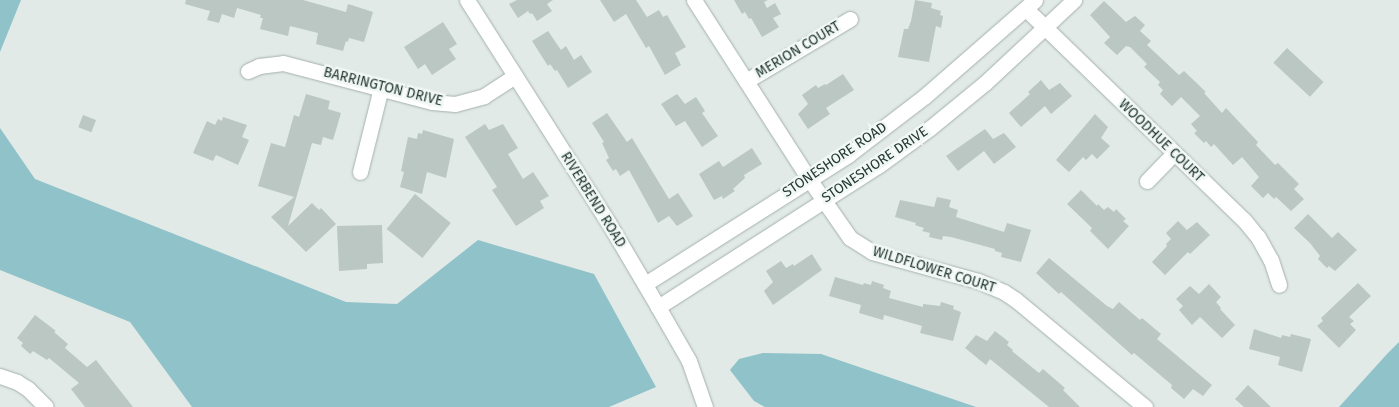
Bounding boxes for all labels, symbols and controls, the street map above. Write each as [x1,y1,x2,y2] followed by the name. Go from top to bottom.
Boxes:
[753,18,843,82] street label: MERION COURT
[322,64,444,110] street label: BARRINGTON DRIVE
[1115,96,1207,186] street label: WOODHUE COURT
[780,119,890,201] street label: STONESHORE ROAD
[819,123,931,207] street label: STONESHORE DRIVE
[557,149,629,251] street label: RIVERBEND ROAD
[870,243,998,297] street label: WILDFLOWER COURT

